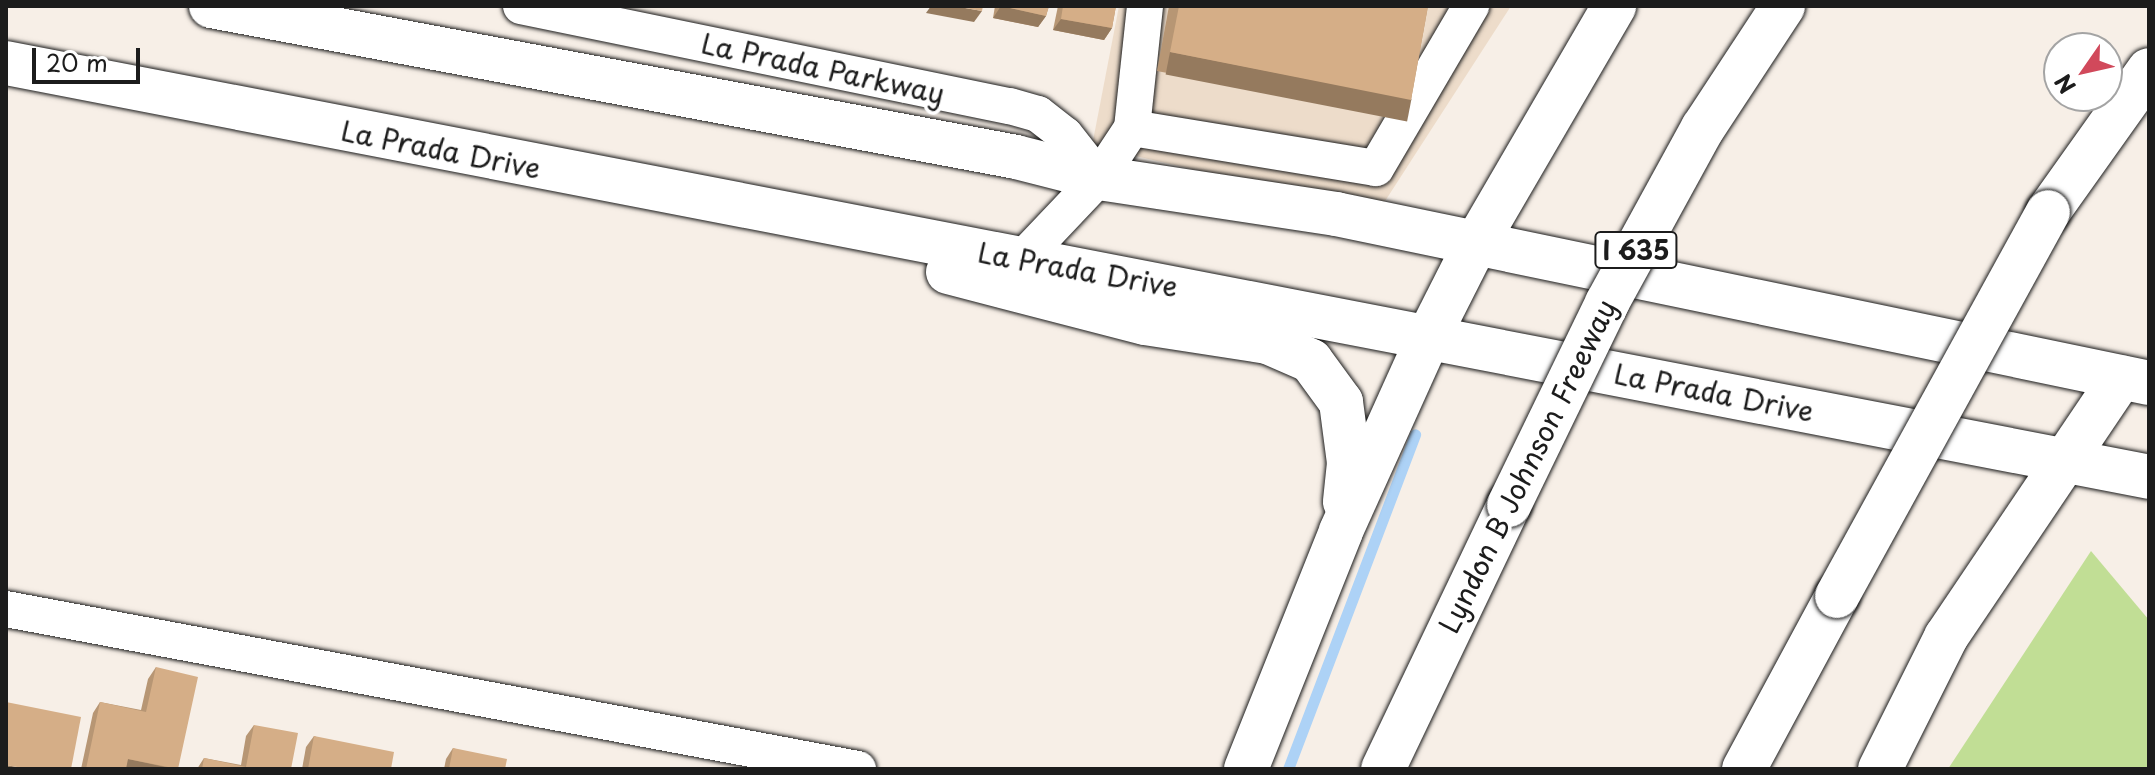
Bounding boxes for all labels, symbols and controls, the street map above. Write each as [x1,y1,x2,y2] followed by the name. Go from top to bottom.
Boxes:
[697,25,949,111] street label: La Prada Parkway
[36,32,144,82] scale bar
[2043,32,2123,112] north arrow
[46,44,108,80] text: 20 m
[2046,68,2083,101] text: N
[338,113,544,185] street label: La Prada Drive
[1592,228,1680,272] road number: I 635
[975,235,1181,303] street label: La Prada Drive
[1431,294,1623,638] street label: Lyndon B Johnson Freeway
[1611,356,1817,428] street label: La Prada Drive

